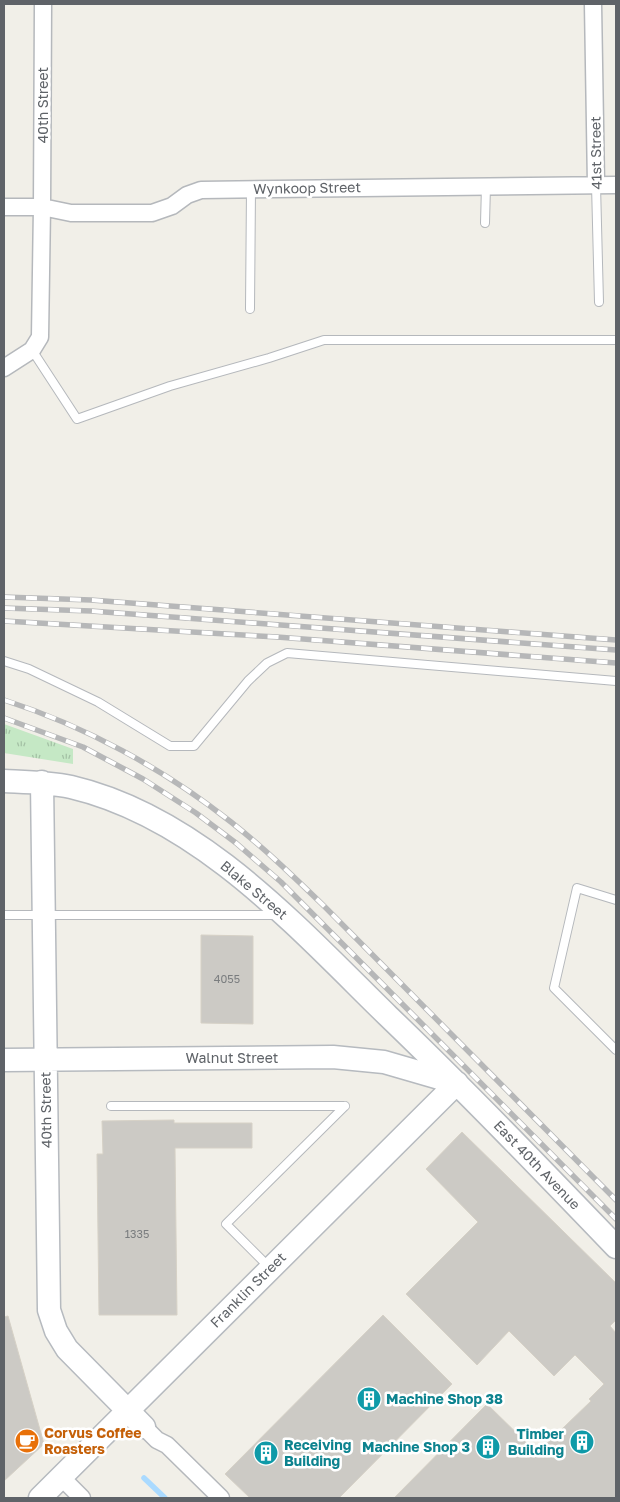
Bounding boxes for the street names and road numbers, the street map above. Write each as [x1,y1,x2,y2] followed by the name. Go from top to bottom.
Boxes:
[34,67,51,143] street label: 40th Street
[586,116,605,190] street label: 41st Street
[253,178,361,197] street label: Wynkoop Street
[217,857,291,923] street label: Blake Street
[186,1049,278,1066] street label: Walnut Street
[36,1072,55,1148] street label: 40th Street
[491,1117,584,1213] street label: East 40th Avenue
[206,1248,289,1331] street label: Franklin Street

